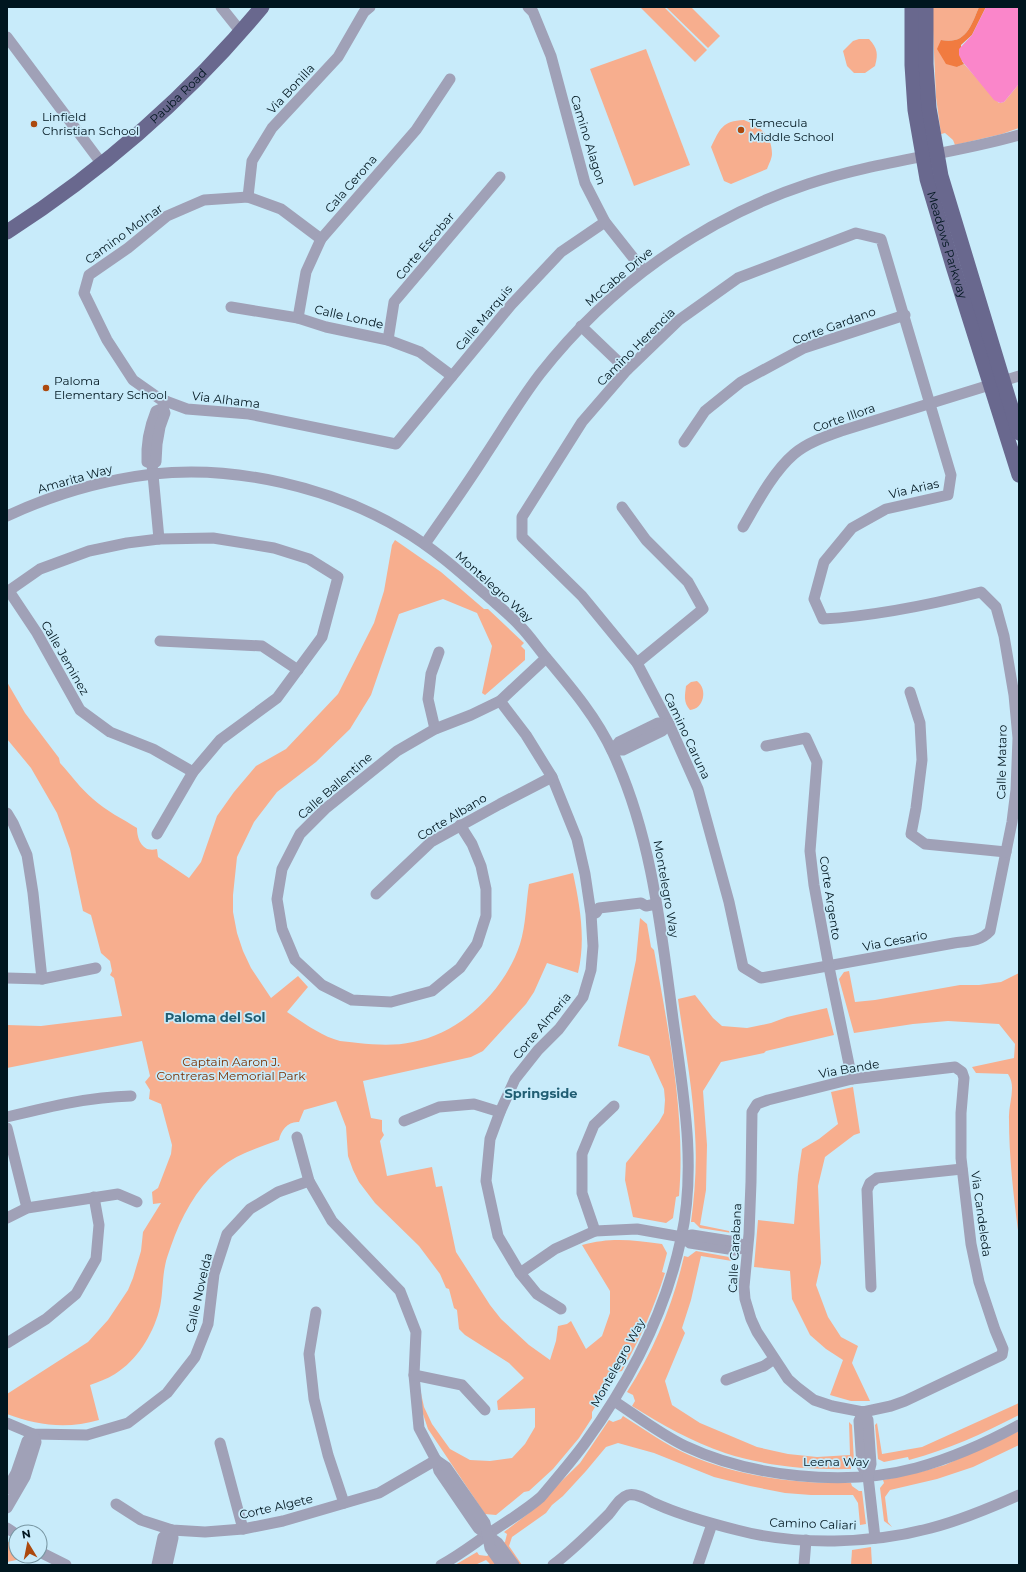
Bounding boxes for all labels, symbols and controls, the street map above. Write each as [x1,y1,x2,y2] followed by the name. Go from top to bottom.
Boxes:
[264,60,318,117] street label: Via Bonilla
[146,65,210,127] street label: Pauba Road
[568,93,609,187] street label: Camino Alagon
[42,109,139,138] place label: Linfield Christian School
[749,115,834,144] place label: Temecula Middle School
[29,119,39,129] marker: Linfield Christian School
[736,125,746,135] marker: Temecula Middle School
[321,152,380,216] street label: Cala Cerona
[924,189,971,301] street label: Meadows Parkway
[82,200,166,267] street label: Camino Molnar
[392,209,457,283] street label: Corte Escobar
[582,244,656,309] street label: McCabe Drive
[452,282,515,353] street label: Calle Marquis
[313,301,385,332] street label: Calle Londe
[790,303,878,348] street label: Corte Gardano
[593,304,678,389] street label: Camino Herencia
[54,373,167,402] place label: Paloma Elementary School
[41,383,51,393] marker: Paloma Elementary School
[191,388,261,411] street label: Via Alhama
[811,400,877,435] street label: Corte Illora
[36,461,114,496] street label: Amarita Way
[887,475,941,502] street label: Via Arias
[453,548,537,626] street label: Montelegro Way
[38,618,93,697] street label: Calle Jeminez
[661,690,714,781] street label: Camino Caruna
[993,724,1010,800] street label: Calle Mataro
[294,749,375,822] street label: Calle Ballentine
[414,790,489,843] street label: Corte Albano
[651,839,683,939] street label: Montelegro Way
[816,855,845,941] street label: Corte Argento
[861,927,928,954] street label: Via Cesario
[509,989,574,1062] street label: Corte Almeria
[165,1009,265,1025] district label: Paloma del Sol
[157,1054,306,1083] park label: Captain Aaron J. Contreras Memorial Park
[817,1056,880,1081] street label: Via Bande
[505,1085,577,1101] district label: Springside
[968,1170,995,1258] street label: Via Candeleda
[725,1203,744,1293] street label: Calle Carabana
[182,1252,215,1334] street label: Calle Novelda
[587,1315,648,1410] street label: Montelegro Way
[803,1454,869,1469] street label: Leena Way
[238,1491,314,1522] street label: Corte Algete
[769,1514,857,1533] street label: Camino Caliari
[8,1524,48,1564] north arrow
[21,1526,32,1542] text: N

